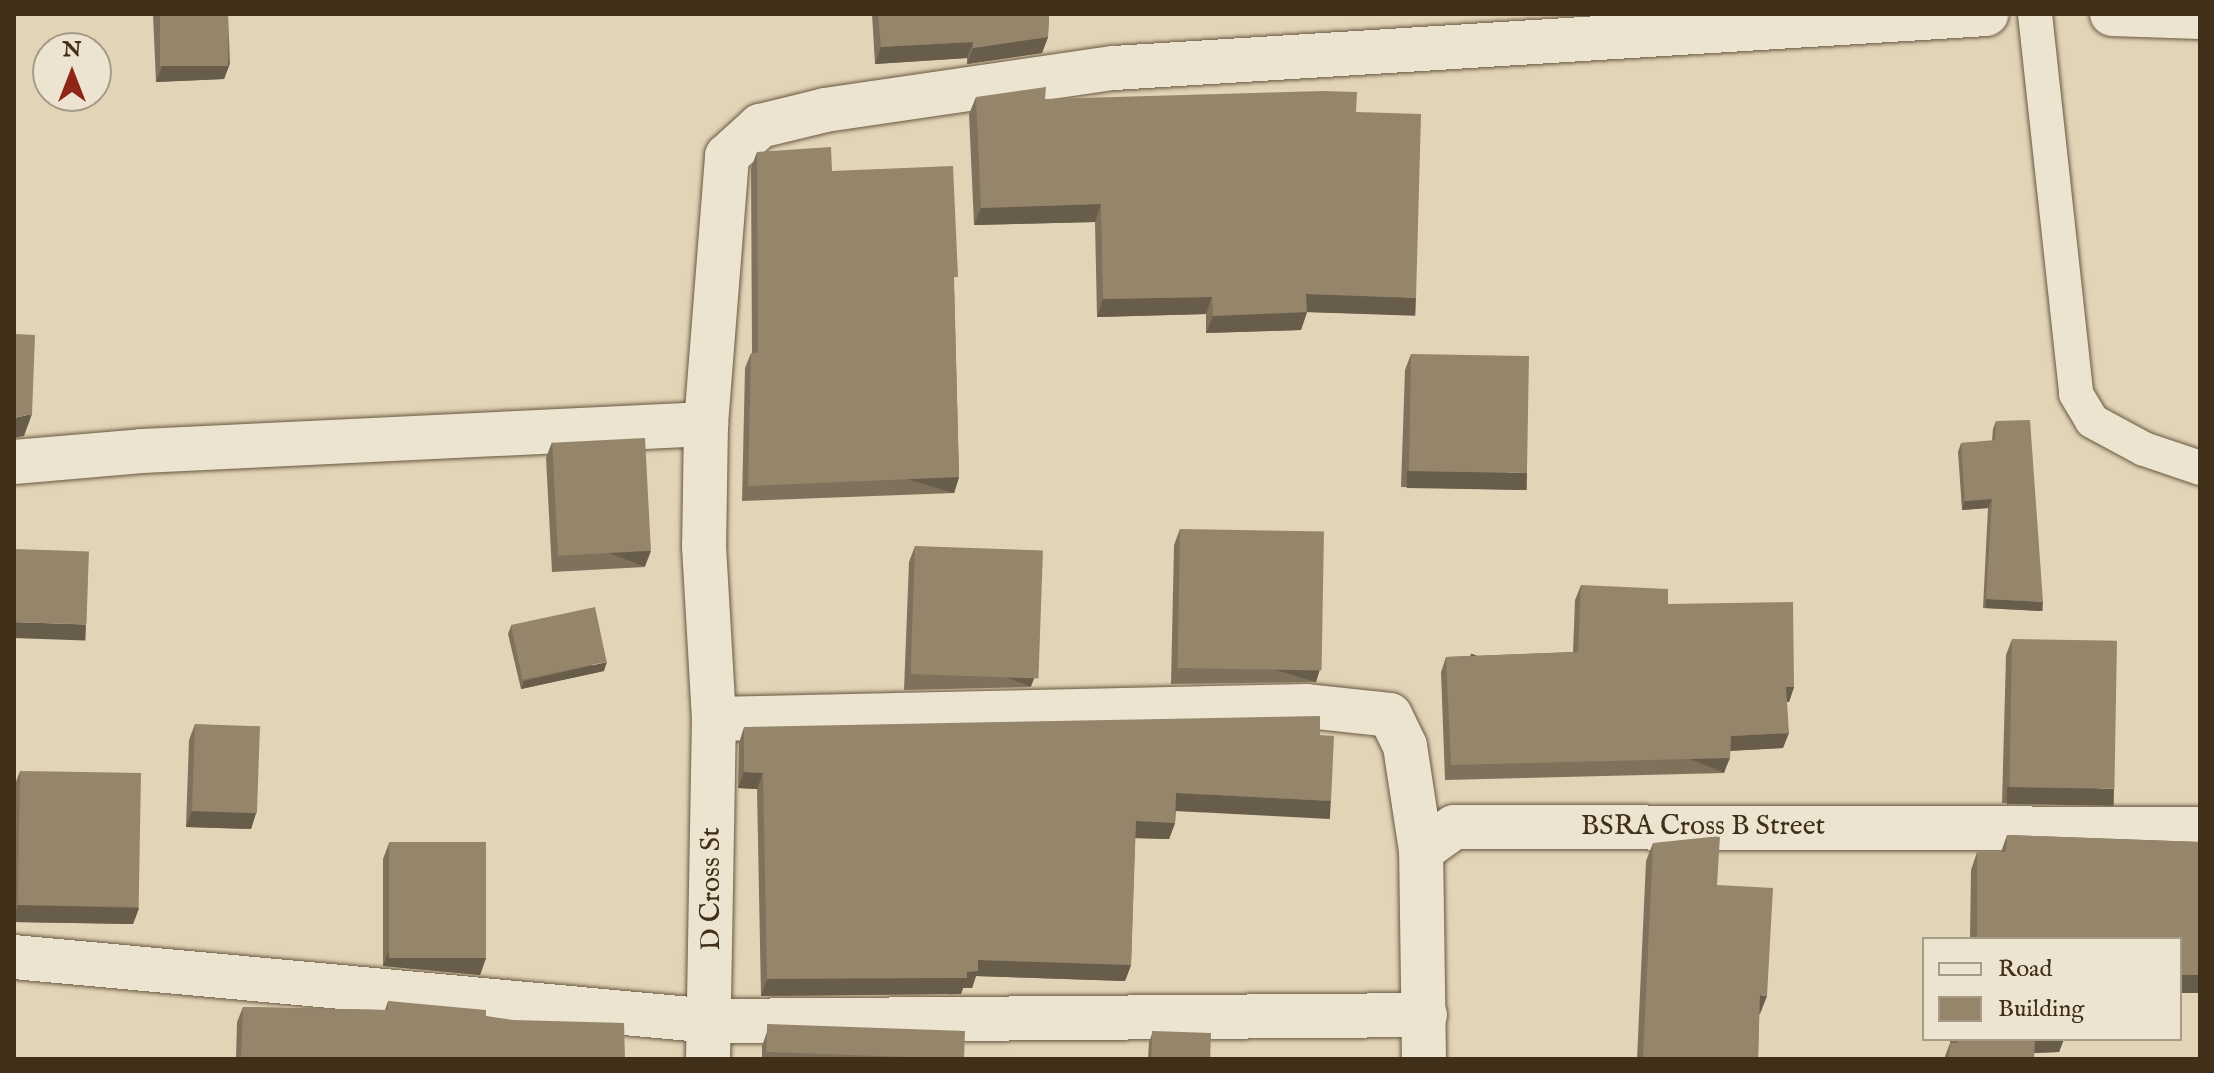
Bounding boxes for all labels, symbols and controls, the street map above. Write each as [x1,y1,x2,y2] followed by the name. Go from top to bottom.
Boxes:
[32,32,112,112] north arrow
[62,36,82,64] text: N
[1581,810,1825,844] street label: BSRA Cross B Street
[695,827,729,951] street label: D Cross St
[1922,937,2182,1041] legend
[1998,954,2052,985] text: Road
[1998,994,2084,1025] text: Building

